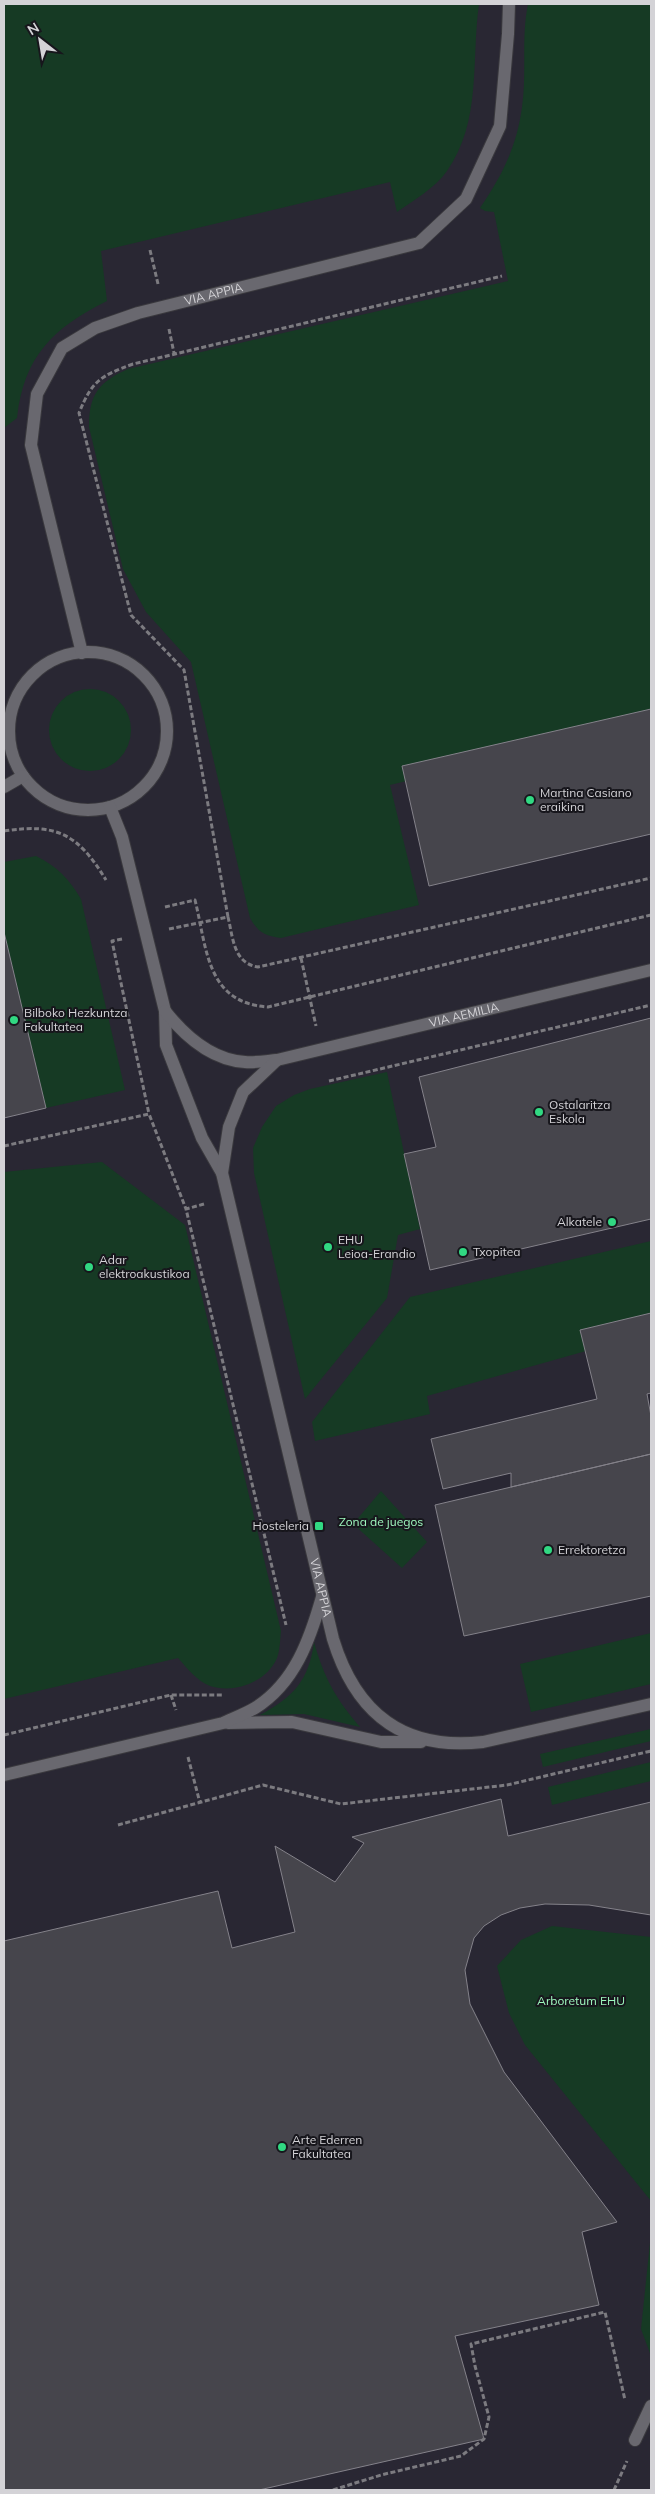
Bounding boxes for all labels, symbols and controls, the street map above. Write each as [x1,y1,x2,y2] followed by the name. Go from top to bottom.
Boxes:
[15,15,65,65] north arrow
[24,18,42,39] text: N
[183,279,245,308] street label: VIA APPIA
[540,785,632,814] place label: Martina Casiano eraikina
[524,794,536,806] marker: Martina Casiano eraikina
[427,999,500,1030] street label: VIA AEMILIA
[24,1005,128,1034] place label: Bilboko Hezkuntza Fakultatea
[8,1014,20,1026] marker: Bilboko Hezkuntza Fakultatea
[549,1097,610,1126] place label: Ostalaritza Eskola
[533,1106,545,1118] marker: Ostalaritza Eskola
[557,1214,602,1229] place label: Alkatele
[606,1216,618,1228] marker: Alkatele
[338,1232,416,1261] place label: EHU Leioa-Erandio
[322,1241,334,1253] marker: EHU Leioa-Erandio
[473,1244,520,1259] place label: Txopitea
[457,1246,469,1258] marker: Txopitea
[99,1252,190,1281] place label: Adar elektroakustikoa
[83,1261,95,1273] marker: Adar elektroakustikoa
[339,1514,423,1529] park label: Zona de juegos
[253,1518,309,1533] place label: Hosteleria
[313,1520,325,1532] marker: Hosteleria
[558,1542,626,1557] place label: Errektoretza
[542,1544,554,1556] marker: Errektoretza
[307,1557,336,1619] street label: VIA APPIA
[537,1993,625,2008] park label: Arboretum EHU
[292,2132,362,2161] place label: Arte Ederren Fakultatea
[276,2141,288,2153] marker: Arte Ederren Fakultatea

